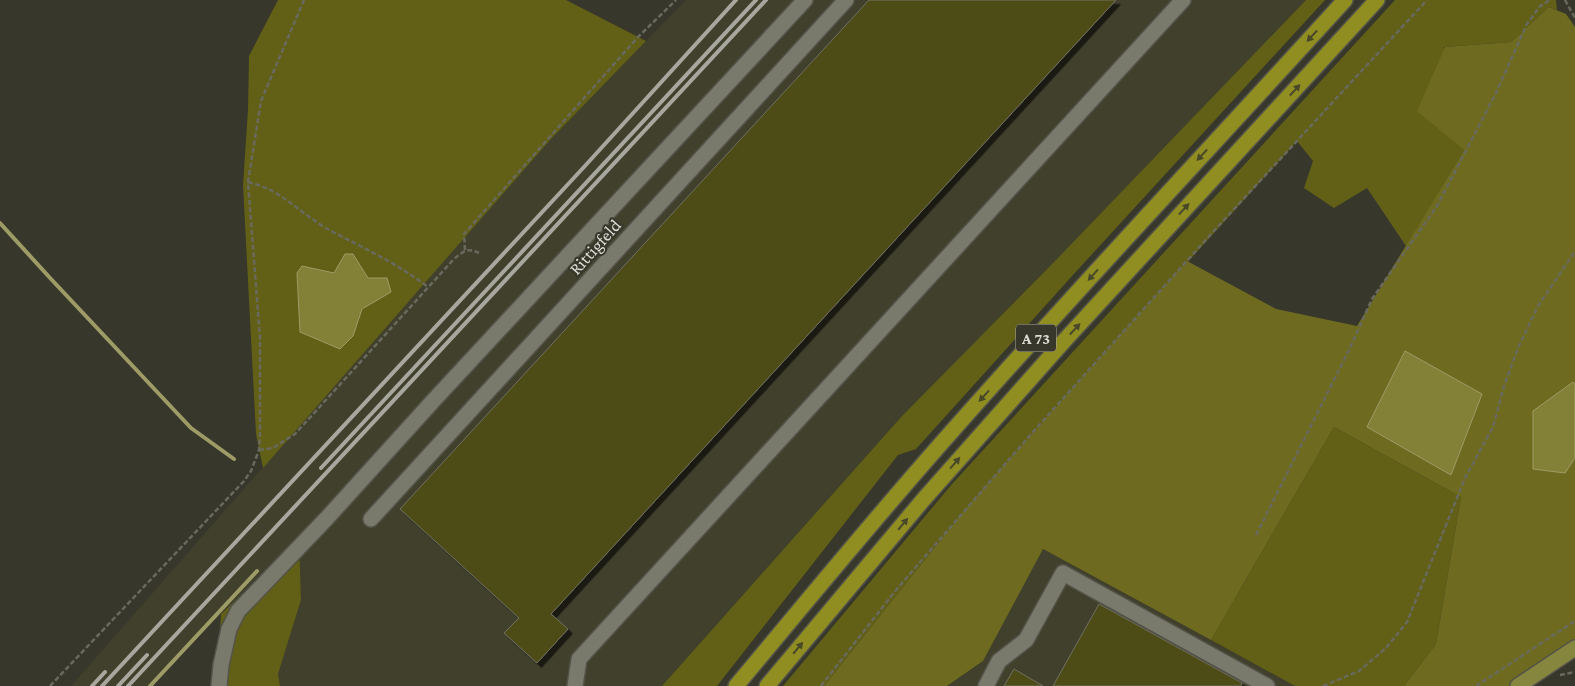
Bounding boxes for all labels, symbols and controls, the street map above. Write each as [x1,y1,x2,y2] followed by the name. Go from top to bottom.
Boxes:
[1307,29,1318,42] one-way arrow
[1289,83,1300,96] one-way arrow
[1196,149,1208,161] one-way arrow
[1179,203,1190,216] one-way arrow
[565,215,625,279] street label: Rittigfeld
[1087,269,1099,281] one-way arrow
[1069,323,1080,335] one-way arrow
[1016,324,1056,352] road number: A 73
[978,389,990,401] one-way arrow
[949,458,961,470] one-way arrow
[897,518,908,531] one-way arrow
[793,642,804,655] one-way arrow

